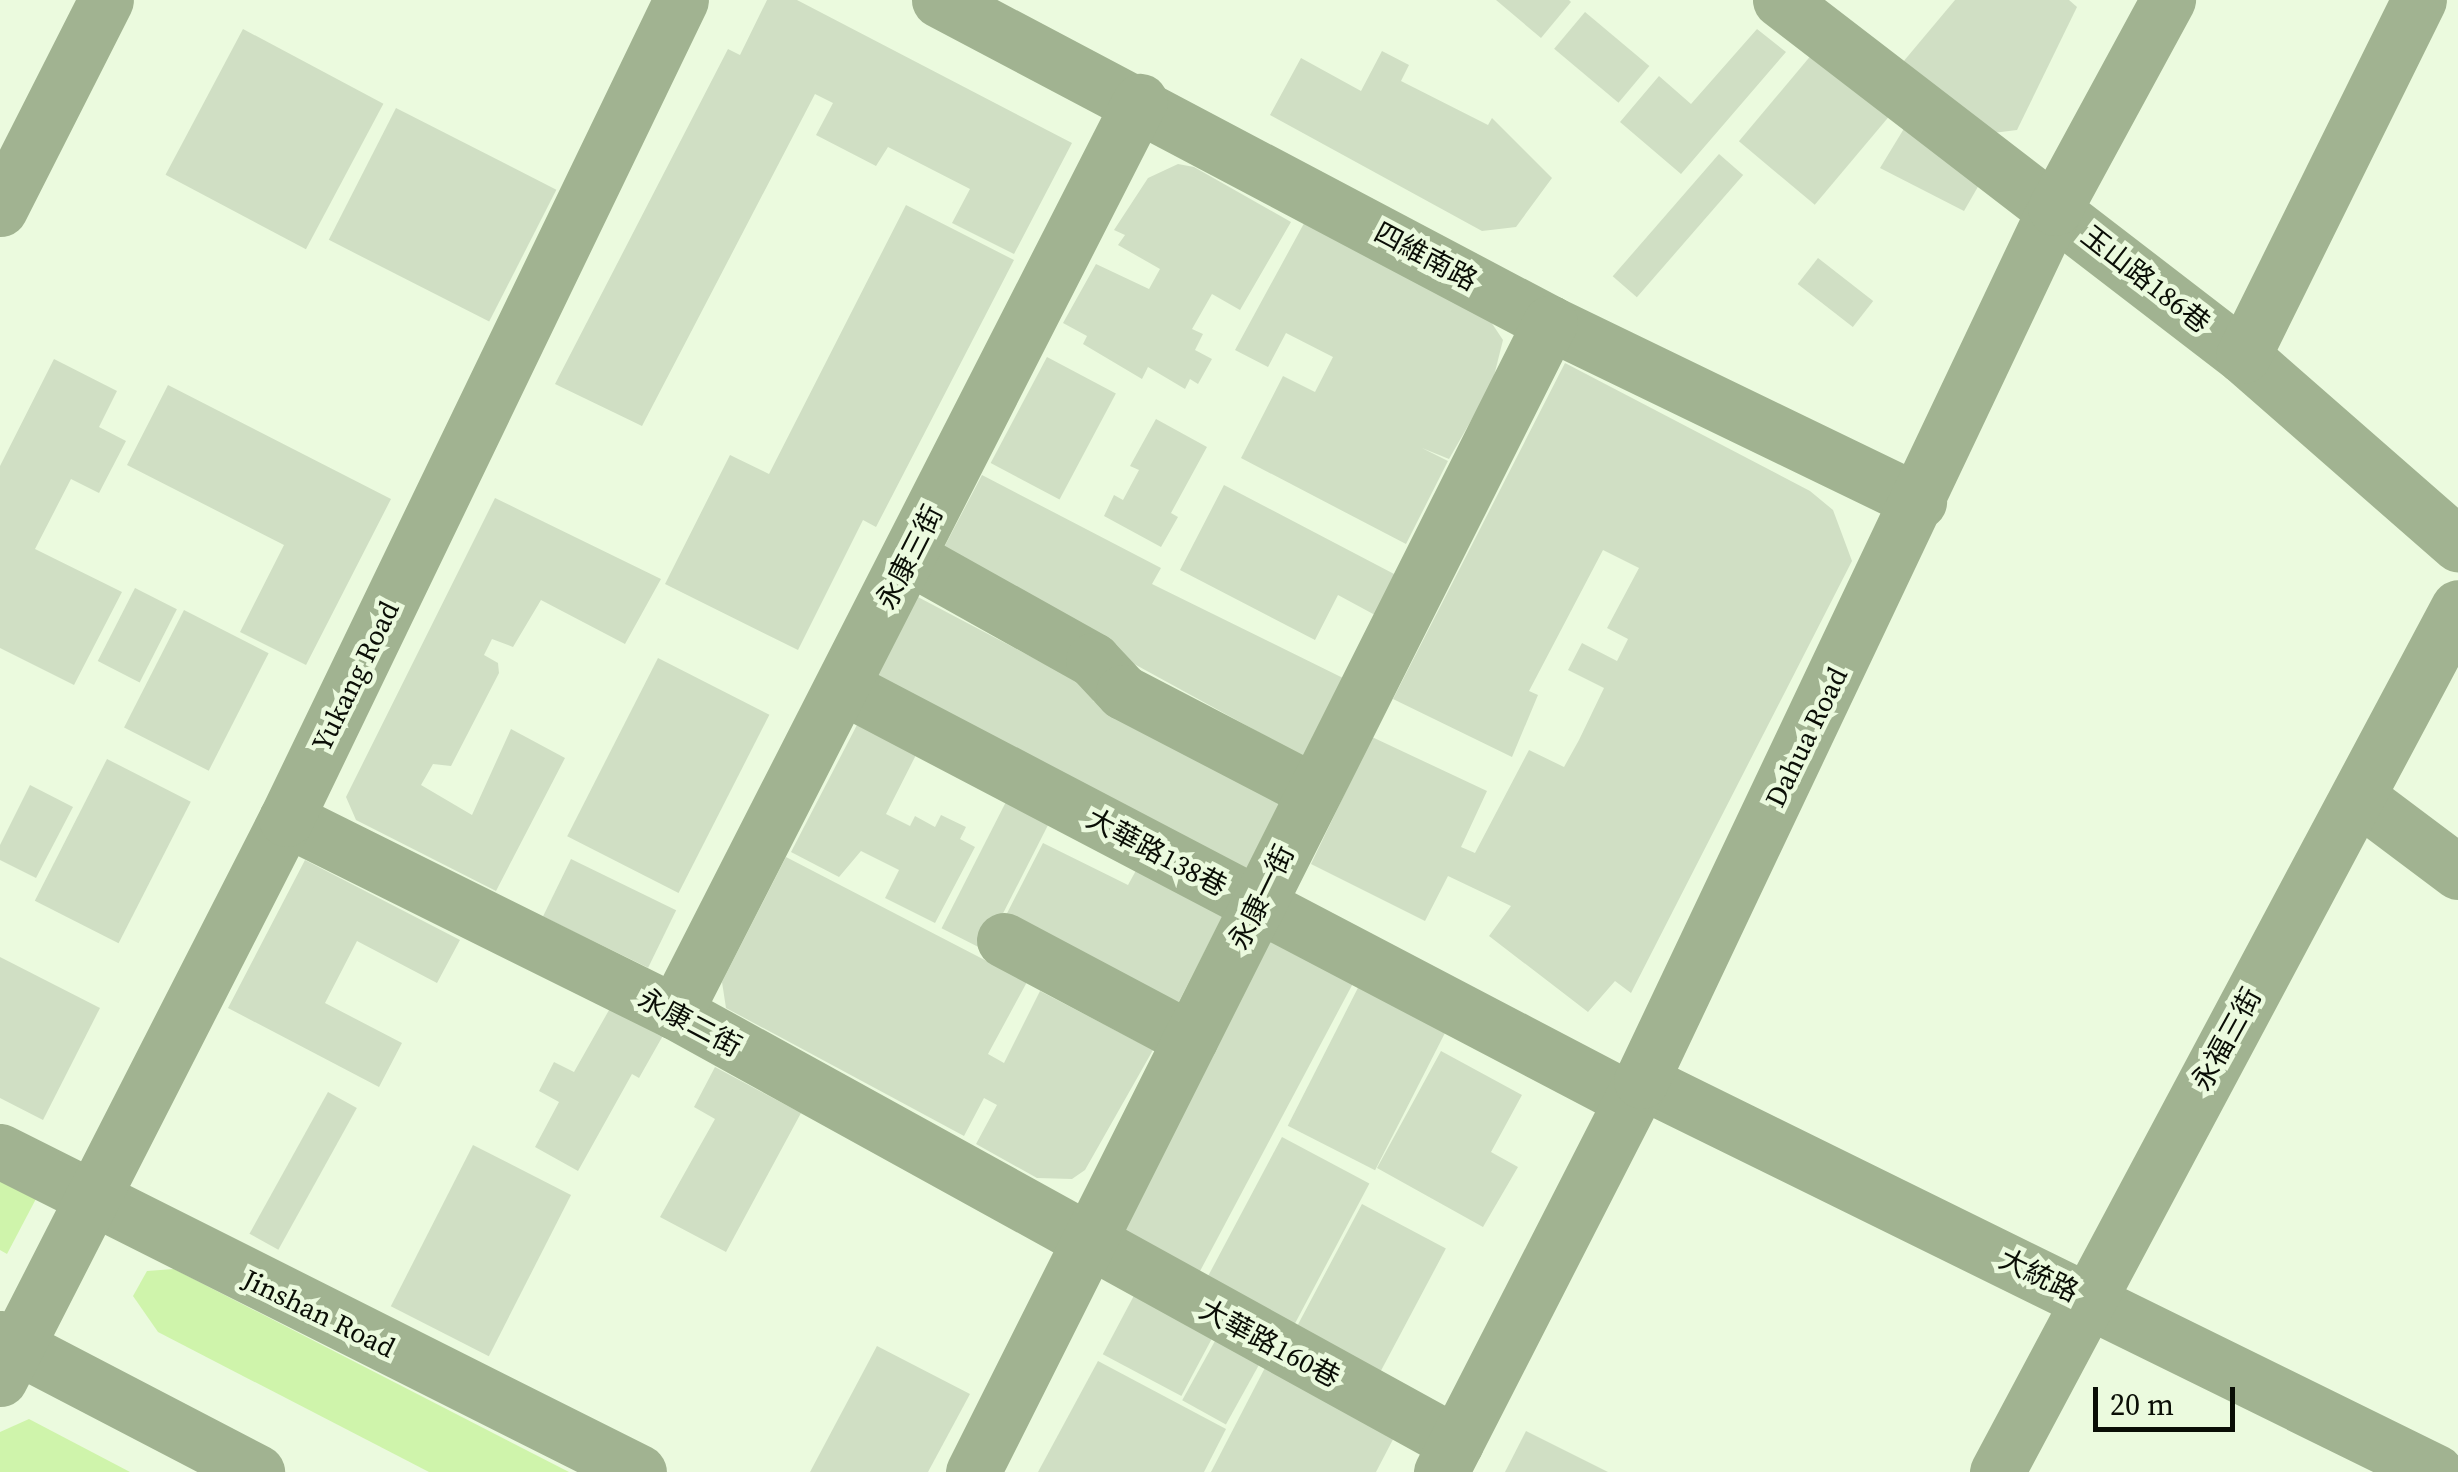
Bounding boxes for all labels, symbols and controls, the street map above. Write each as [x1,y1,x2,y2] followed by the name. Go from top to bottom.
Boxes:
[1369,215,1483,297] street label: 四維南路
[2075,218,2217,340] street label: 玉山路186巷
[869,499,949,615] street label: 永康三街
[304,596,406,756] street label: Yukang Road
[1758,662,1854,812] street label: Dahua Road
[1081,801,1233,903] street label: 大華路138巷
[1221,839,1301,955] street label: 永康一街
[633,981,747,1063] street label: 永康二街
[2184,982,2268,1096] street label: 永福三街
[1994,1241,2084,1309] street label: 大統路
[237,1262,401,1364] street label: Jinshan Road
[1194,1292,1346,1394] street label: 大華路160巷
[2098,1367,2240,1429] scale bar
[2110,1384,2174,1425] text: 20 m

